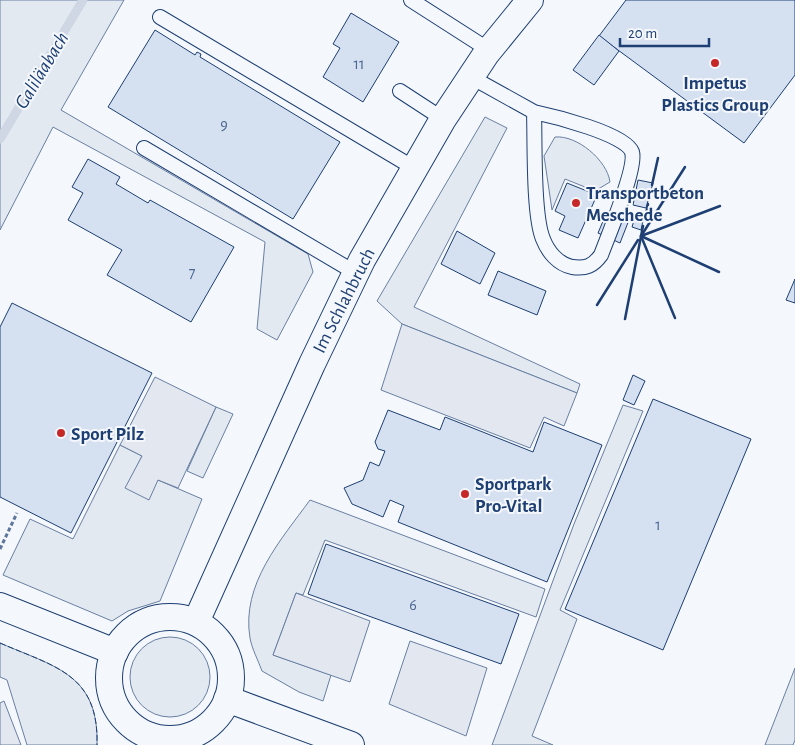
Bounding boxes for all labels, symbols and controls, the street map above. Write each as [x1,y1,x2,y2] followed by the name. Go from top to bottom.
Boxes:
[620,15,709,47] scale bar
[628,26,657,41] text: 20 m
[11,29,72,112] water label: Galiläabach
[353,56,365,72] house number: 11
[709,57,721,69] marker: Impetus Plastics Group
[661,74,769,115] place label: Impetus Plastics Group
[220,117,228,133] house number: 9
[586,184,704,225] place label: Transportbeton Meschede
[570,197,582,209] marker: Transportbeton Meschede
[310,245,379,356] street label: Im Schlahbruch
[189,265,196,281] house number: 7
[71,425,144,444] place label: Sport Pilz
[55,427,67,439] marker: Sport Pilz
[475,475,552,516] place label: Sportpark Pro-Vital
[459,488,471,500] marker: Sportpark Pro-Vital
[655,517,661,533] house number: 1
[409,597,417,613] house number: 6

